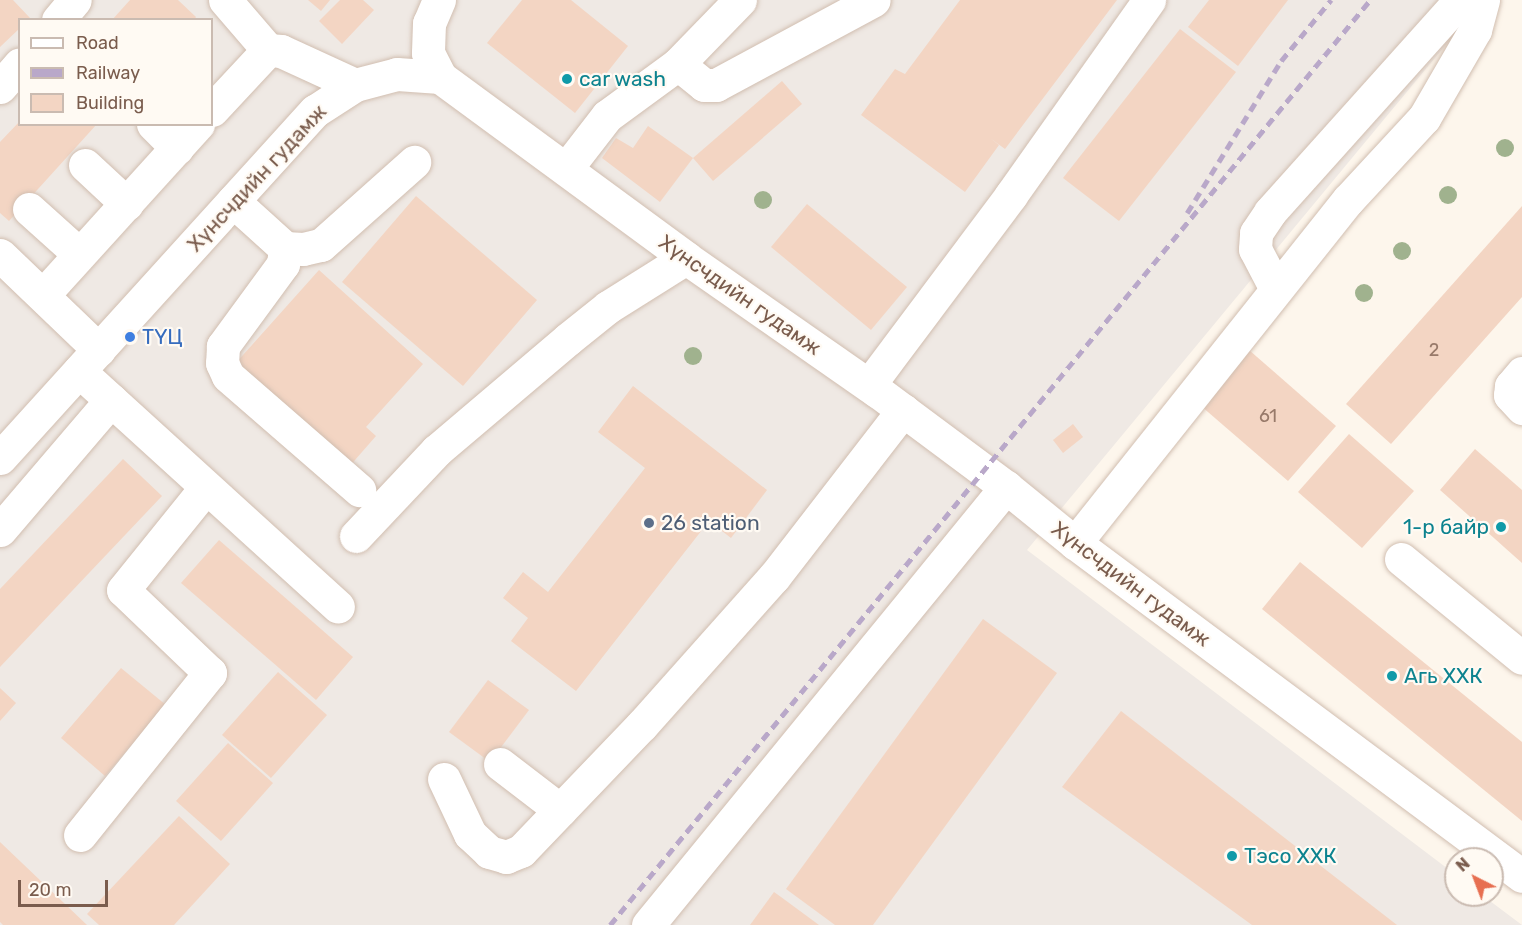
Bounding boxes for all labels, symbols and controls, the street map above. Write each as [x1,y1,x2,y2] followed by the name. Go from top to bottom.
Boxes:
[18,18,213,126] legend
[76,32,119,54] text: Road
[76,62,140,84] text: Railway
[579,66,667,92] place label: car wash
[560,72,574,86] marker: car wash
[76,92,144,114] text: Building
[182,99,332,257] street label: Хүнсчдийн гудамж
[654,230,826,360] street label: Хүнсчдийн гудамж
[142,324,183,350] place label: ТҮЦ
[123,330,137,344] marker: ТҮЦ
[1429,339,1439,361] house number: 2
[1259,405,1277,427] house number: 61
[661,510,760,536] place label: 26 station
[1403,514,1489,540] place label: 1-р байр
[642,516,656,530] marker: 26 station
[1047,516,1215,652] street label: Хүнсчдийн гудамж
[1494,520,1508,534] marker: 1-р байр
[1404,663,1483,689] place label: Агь ХХК
[1385,669,1399,683] marker: Агь ХХК
[1244,843,1337,869] place label: Тэсо ХХК
[1444,847,1504,907] north arrow
[1225,849,1239,863] marker: Тэсо ХХК
[1452,854,1474,876] text: N
[21,868,111,906] scale bar
[29,879,71,901] text: 20 m

